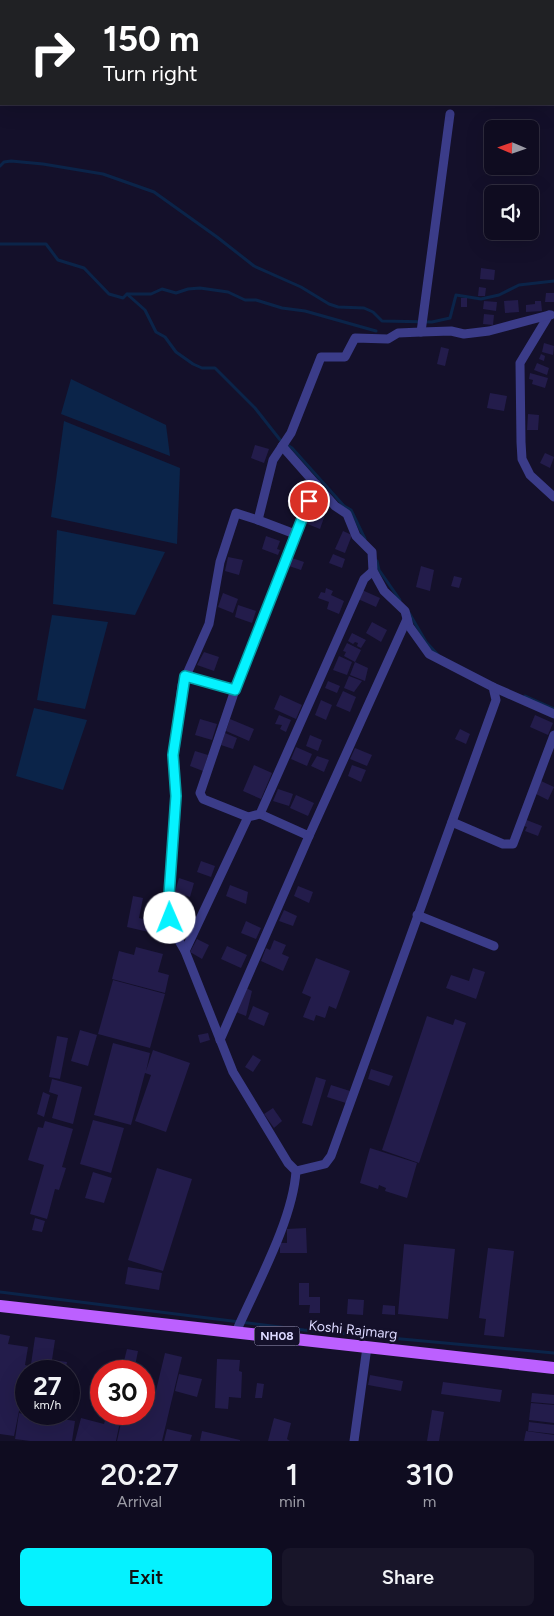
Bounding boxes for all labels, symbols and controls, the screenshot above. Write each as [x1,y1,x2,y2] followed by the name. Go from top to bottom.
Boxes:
[103,18,200,60] text: 150 m
[20,20,85,85] icon: right
[103,60,198,87] text: Turn right
[484,120,539,175] north arrow
[484,120,539,240] map controls
[484,185,539,240] button: sound
[288,480,330,522] pin
[295,487,323,515] icon: arrive
[143,891,195,943] position arrow
[308,1317,398,1343] street label: Koshi Rajmarg
[254,1326,300,1345] road number: NH08
[90,1360,155,1425] speed limit sign: 30
[33,1371,62,1401] text: 27
[34,1398,61,1412] text: km/h
[100,1456,179,1493] text: 20:27
[286,1456,298,1493] text: 1
[405,1456,454,1493] text: 310
[117,1492,162,1511] text: Arrival
[279,1492,305,1511] text: min
[423,1492,436,1511] text: m
[20,1548,272,1606] button: Exit
[282,1548,534,1606] button: Share

